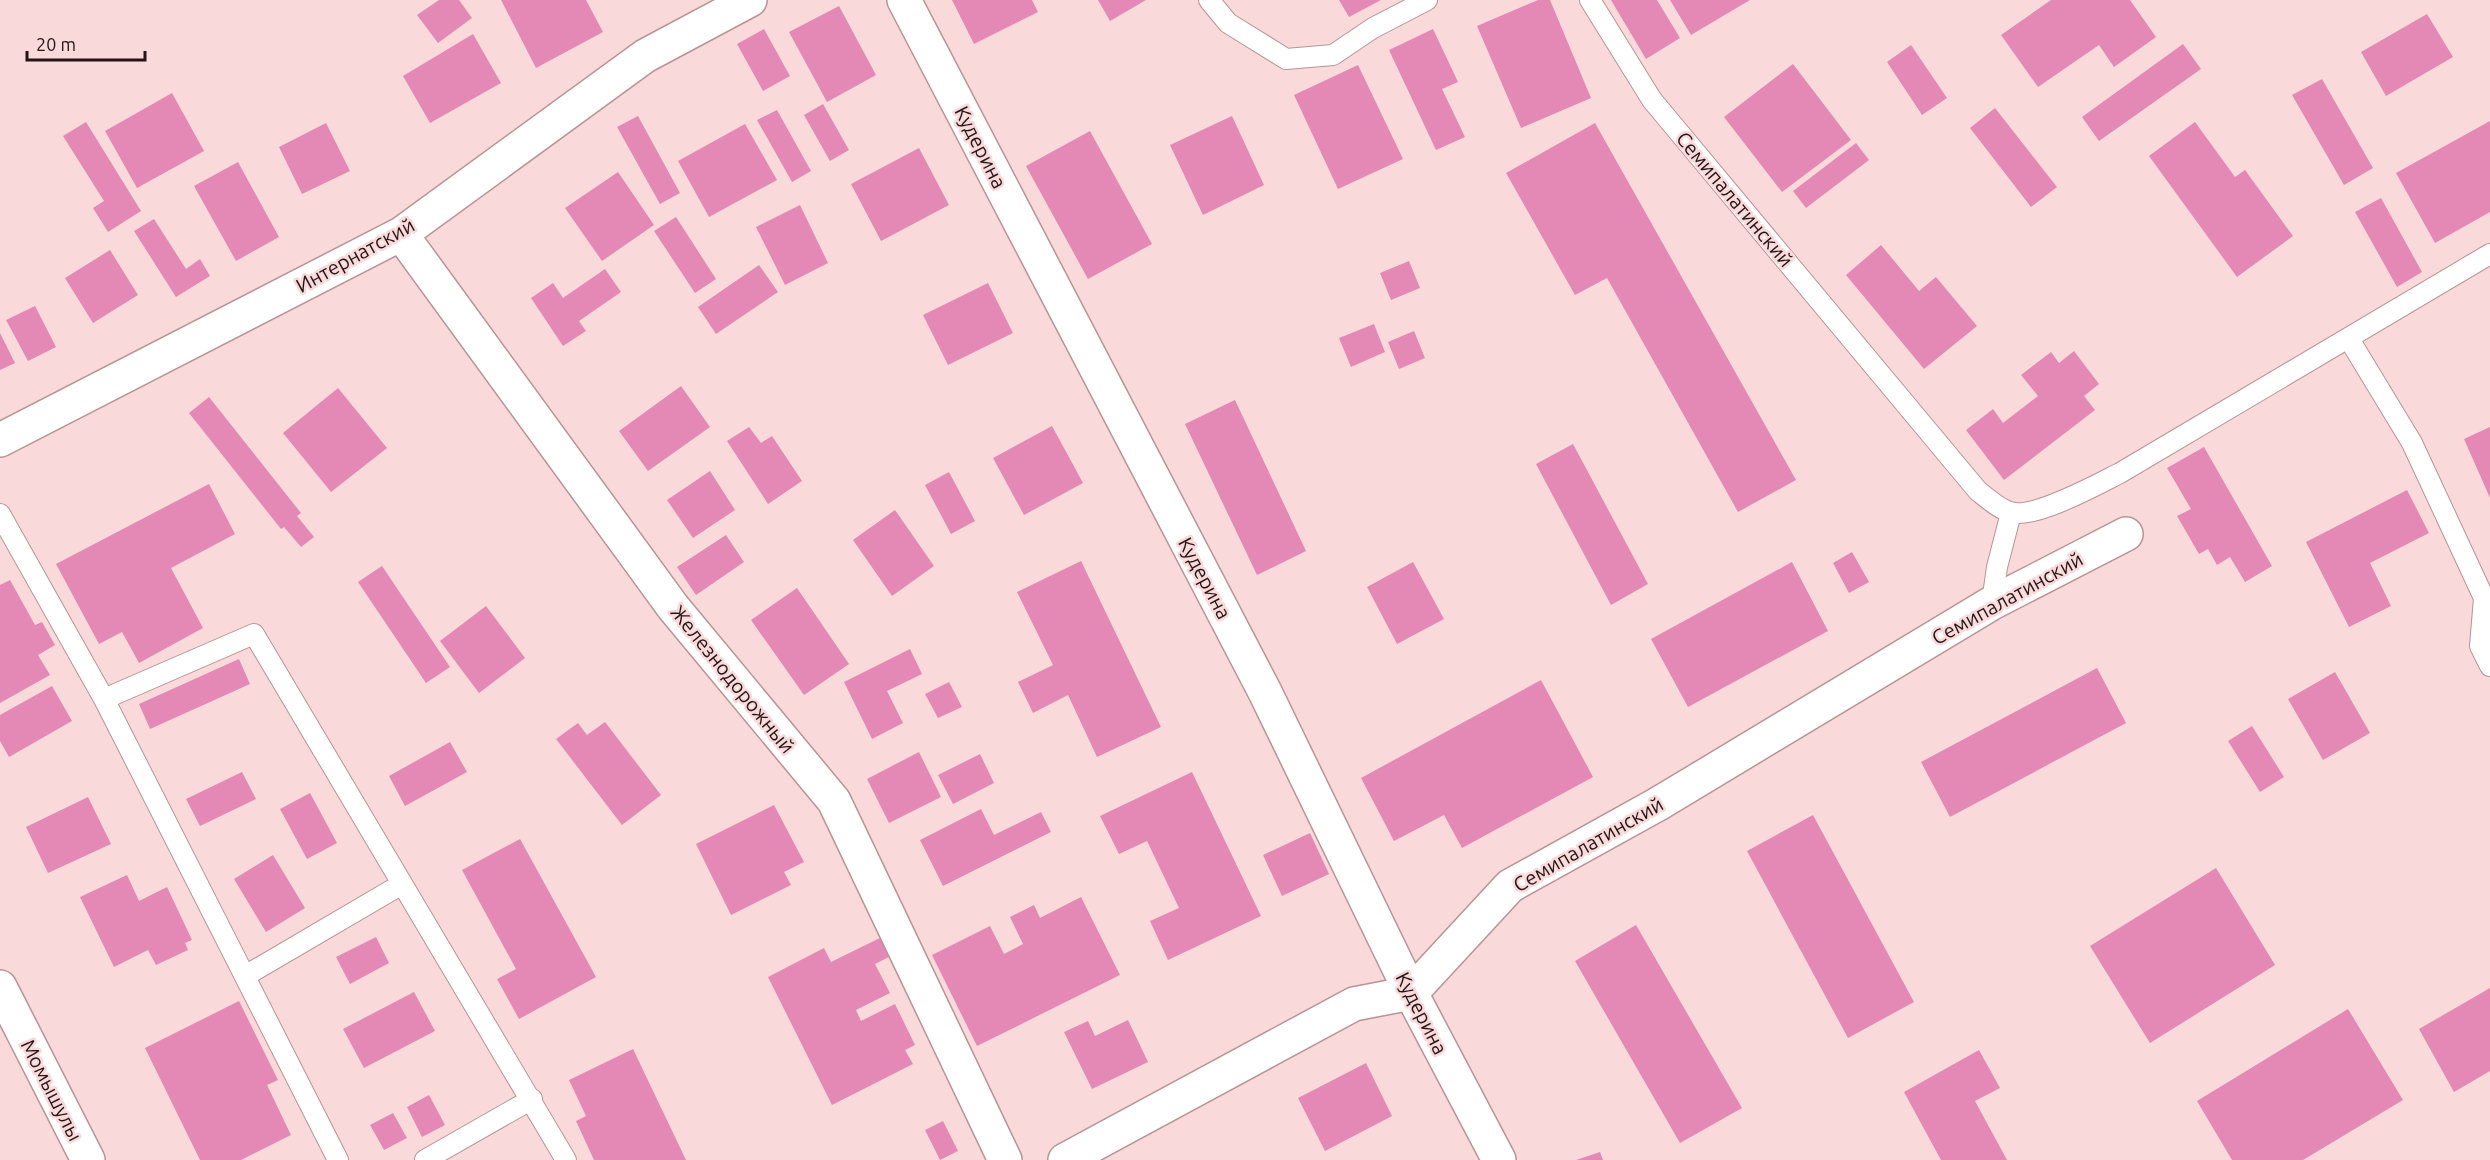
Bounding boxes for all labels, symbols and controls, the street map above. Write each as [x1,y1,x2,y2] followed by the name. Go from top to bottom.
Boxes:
[27,24,146,62] scale bar
[36,34,76,54] text: 20 m
[951,102,1011,192] street label: Кудерина
[1672,127,1798,271] street label: Семипалатинский
[292,213,418,297] street label: Интернатский
[1174,533,1236,623] street label: Кудерина
[1927,547,2087,649] street label: Семипалатинский
[666,600,800,758] street label: Железнодорожный
[1509,792,1667,896] street label: Семипалатинский
[1392,968,1452,1058] street label: Кудерина
[17,1036,87,1144] street label: Момышулы

